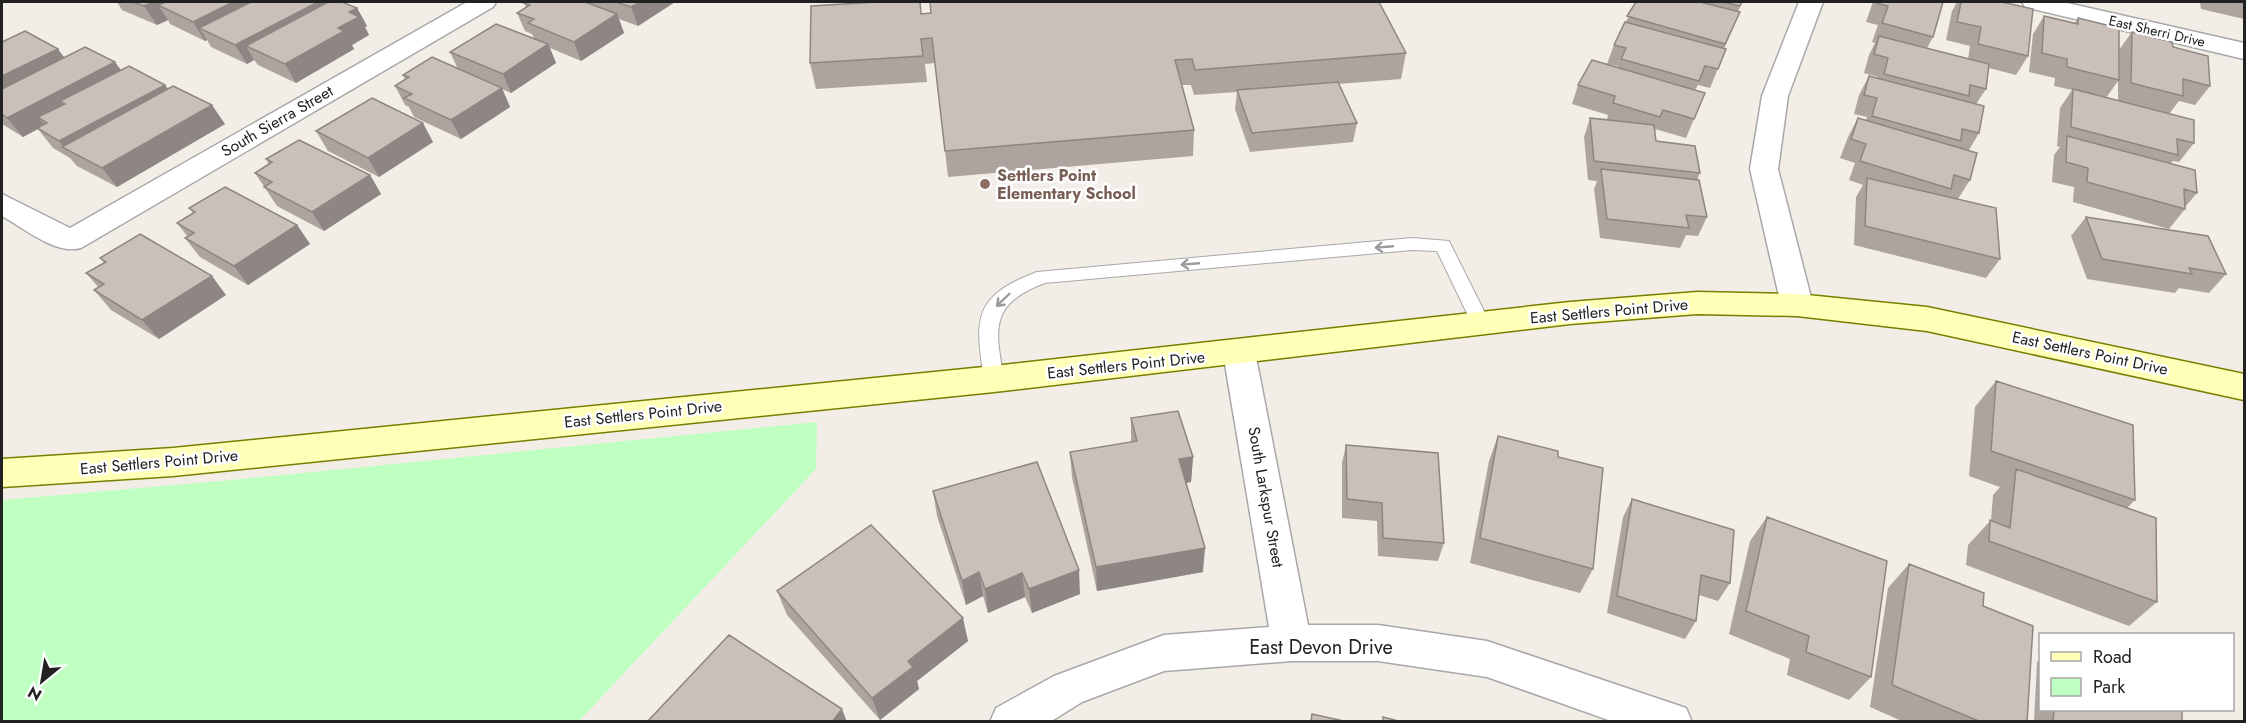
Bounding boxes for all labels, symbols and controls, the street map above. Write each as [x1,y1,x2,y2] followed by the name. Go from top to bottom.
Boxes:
[2107,10,2207,52] street label: East Sherri Drive
[217,80,337,162] street label: South Sierra Street
[997,164,1136,205] place label: Settlers Point Elementary School
[978,177,992,191] marker: Settlers Point Elementary School
[1375,242,1395,253] one-way arrow
[1180,259,1200,270] one-way arrow
[995,292,1010,307] one-way arrow
[1529,293,1689,329] street label: East Settlers Point Drive
[2010,325,2170,381] street label: East Settlers Point Drive
[1046,345,1206,385] street label: East Settlers Point Drive
[563,394,723,434] street label: East Settlers Point Drive
[1242,425,1290,569] street label: South Larkspur Street
[79,444,239,480] street label: East Settlers Point Drive
[1249,633,1393,662] street label: East Devon Drive
[2039,633,2234,711] legend
[2093,644,2132,670] text: Road
[12,651,72,711] north arrow
[2093,674,2125,700] text: Park
[23,680,46,707] text: N

